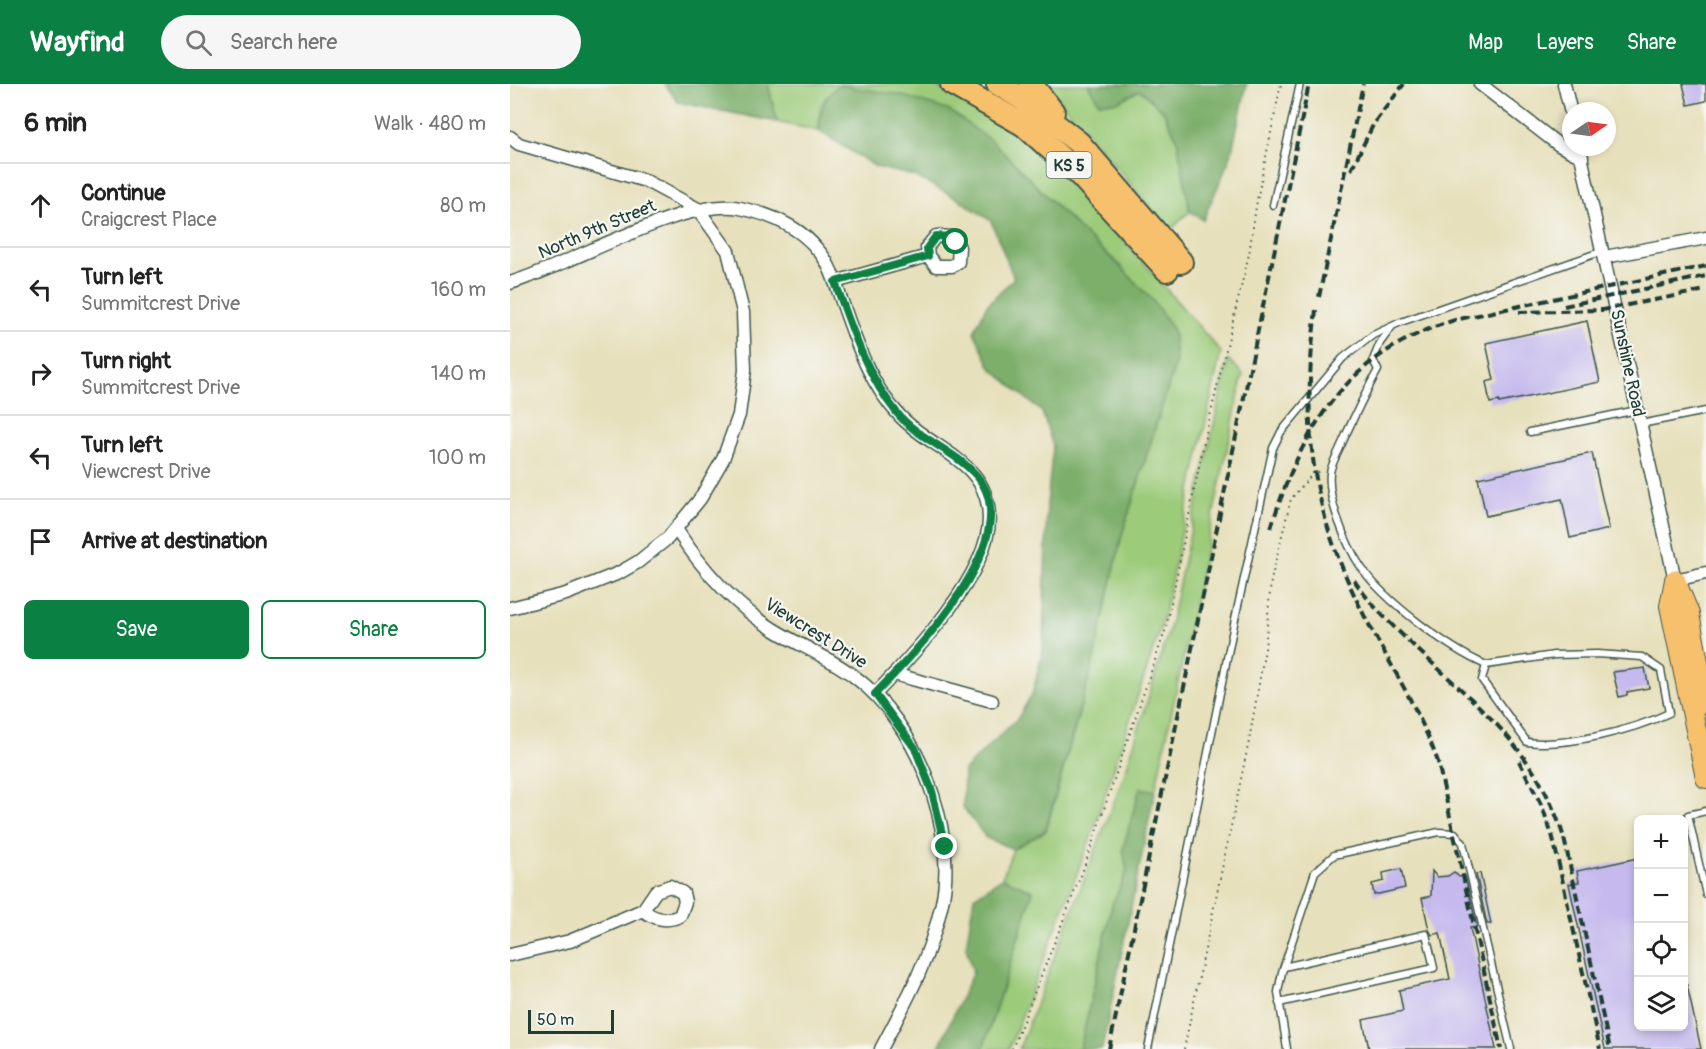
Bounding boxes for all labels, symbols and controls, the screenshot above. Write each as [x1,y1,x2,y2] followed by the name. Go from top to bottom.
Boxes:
[161,15,581,69] search box
[30,25,125,60] text: Wayfind
[182,26,215,59] icon: search
[230,28,337,56] text: Search here
[1468,29,1503,56] text: Map
[1536,29,1594,56] text: Layers
[1627,29,1676,56] text: Share
[1562,102,1616,156] north arrow
[24,107,87,139] text: 6 min
[374,111,486,136] text: Walk · 480 m
[1046,152,1092,178] road number: KS 5
[81,179,165,207] text: Continue
[24,189,57,222] icon: ahead
[440,193,486,218] text: 80 m
[535,194,660,265] street label: North 9th Street
[81,207,217,232] text: Craigcrest Place
[942,228,968,254] route start
[81,263,163,291] text: Turn left
[24,273,57,306] icon: left
[431,277,486,302] text: 160 m
[81,291,240,316] text: Summitcrest Drive
[1605,307,1650,419] street label: Sunshine Road
[81,347,171,375] text: Turn right
[24,357,57,390] icon: right
[431,361,486,386] text: 140 m
[81,375,240,400] text: Summitcrest Drive
[81,431,163,459] text: Turn left
[24,441,57,474] icon: left
[429,445,486,470] text: 100 m
[81,459,211,484] text: Viewcrest Drive
[24,525,57,558] icon: arrive
[81,527,267,555] text: Arrive at destination
[760,593,871,674] street label: Viewcrest Drive
[24,600,249,659] button: Save
[261,600,486,659] button: Share
[1634,815,1688,1031] map controls
[1634,815,1688,869] button: +
[931,833,957,859] route end
[1634,869,1688,923] button: −
[1634,923,1688,977] button: locate
[1634,977,1688,1031] button: layers
[528,1007,614,1034] scale bar
[537,1010,574,1030] text: 50 m

